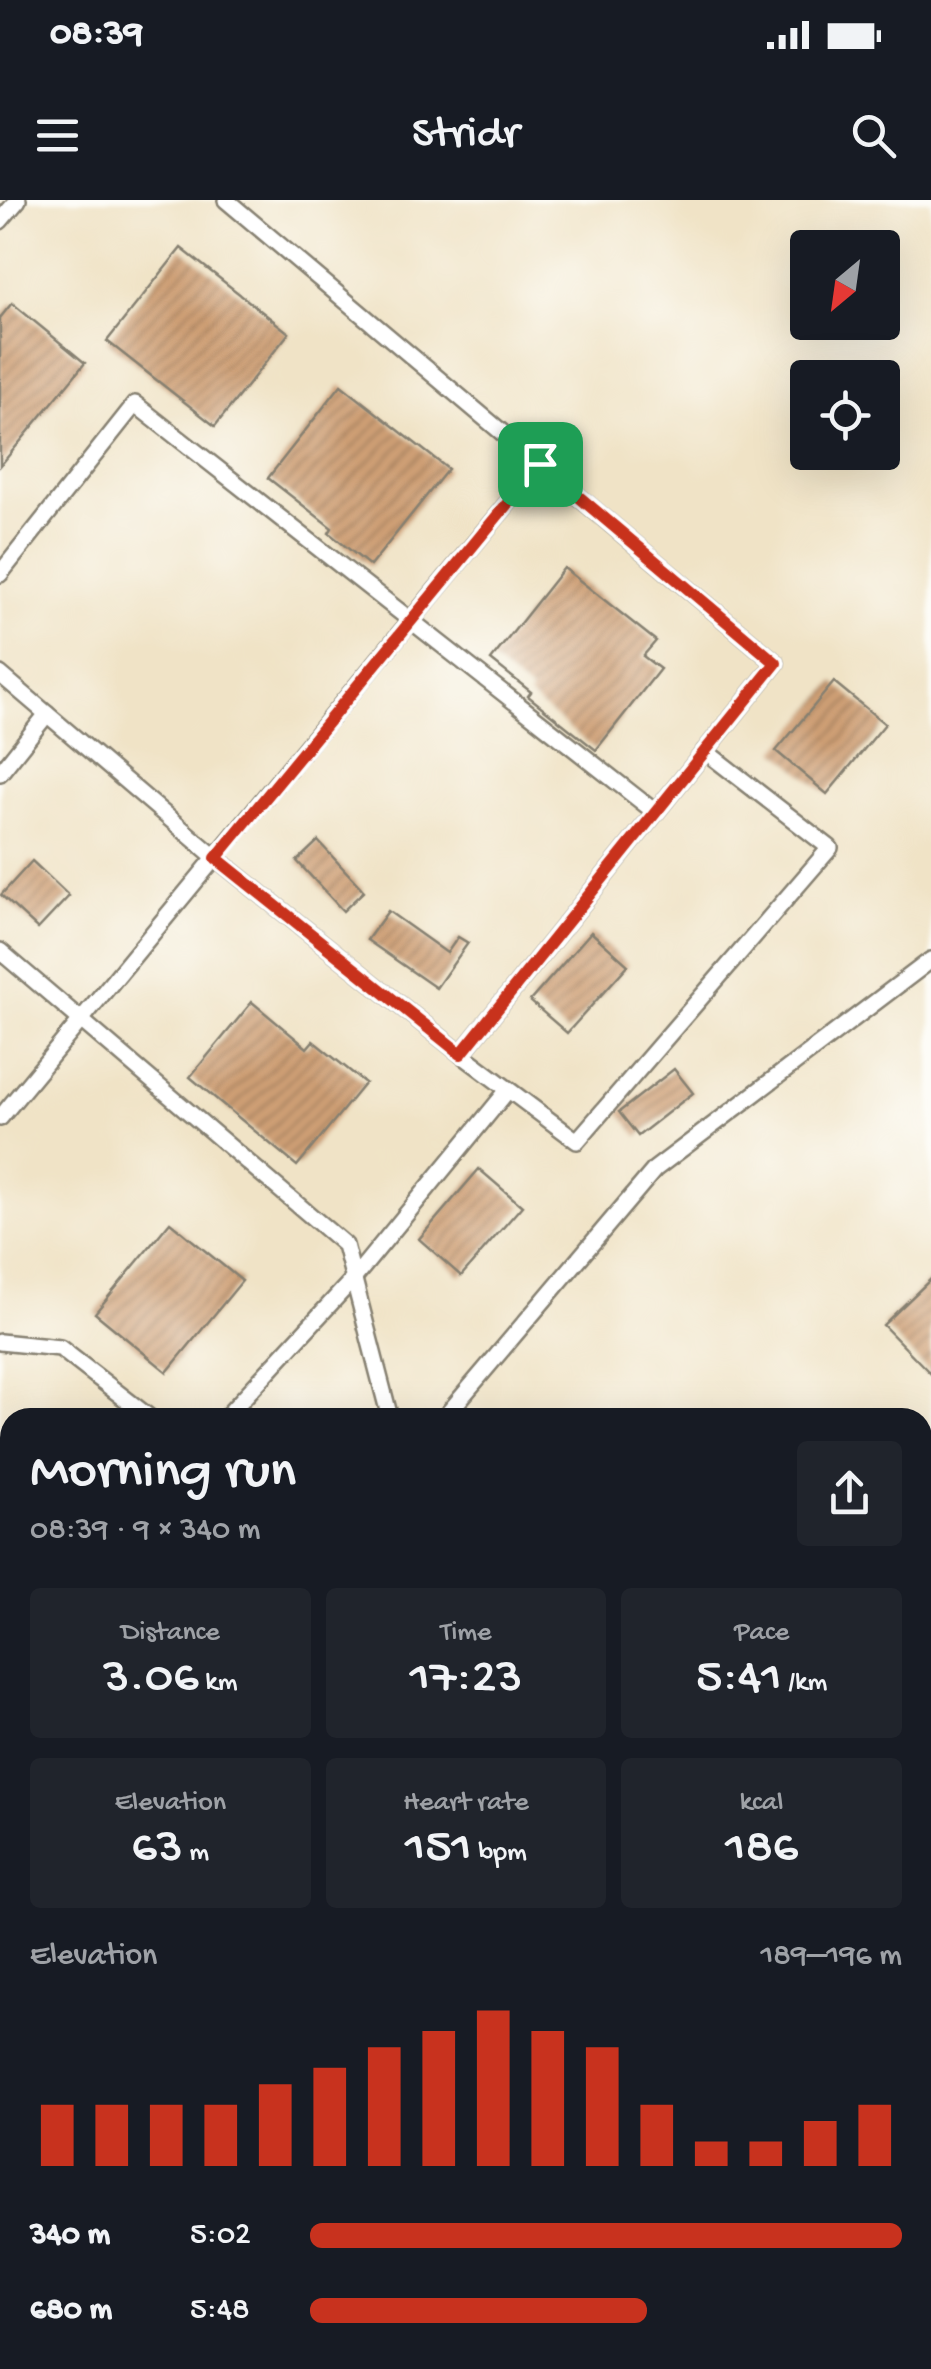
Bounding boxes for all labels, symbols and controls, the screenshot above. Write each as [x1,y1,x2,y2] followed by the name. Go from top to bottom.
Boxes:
[50,13,143,57] text: 08:39
[30,108,85,163] icon: menu
[846,108,901,163] icon: search
[412,109,519,162] text: Stridr
[790,230,900,340] north arrow
[790,230,900,470] map controls
[790,360,900,470] button: locate
[498,422,583,507] pin
[513,437,568,492] icon: arrive
[797,1441,902,1546] button: share
[30,1442,296,1506] text: Morning run
[30,1512,260,1550] text: 08:39 · 9 × 340 m
[121,1617,220,1650] text: Distance
[440,1617,492,1650] text: Time
[734,1617,789,1650] text: Pace
[103,1650,199,1709] text: 3.06
[410,1650,522,1709] text: 17:23
[696,1650,782,1709] text: 5:41
[199,1667,238,1700] text: km
[782,1667,827,1700] text: /km
[115,1787,226,1820] text: Elevation
[403,1787,529,1820] text: Heart rate
[740,1787,784,1820] text: kcal
[131,1820,183,1879] text: 63
[405,1820,472,1879] text: 151
[725,1820,798,1879] text: 186
[183,1837,209,1870] text: m
[472,1837,527,1870] text: bpm
[30,1938,157,1976] text: Elevation
[760,1938,902,1976] text: 189–196 m
[30,2217,110,2255] text: 340 m
[190,2217,251,2255] text: 5:02
[30,2292,112,2330] text: 680 m
[190,2292,250,2330] text: 5:48

